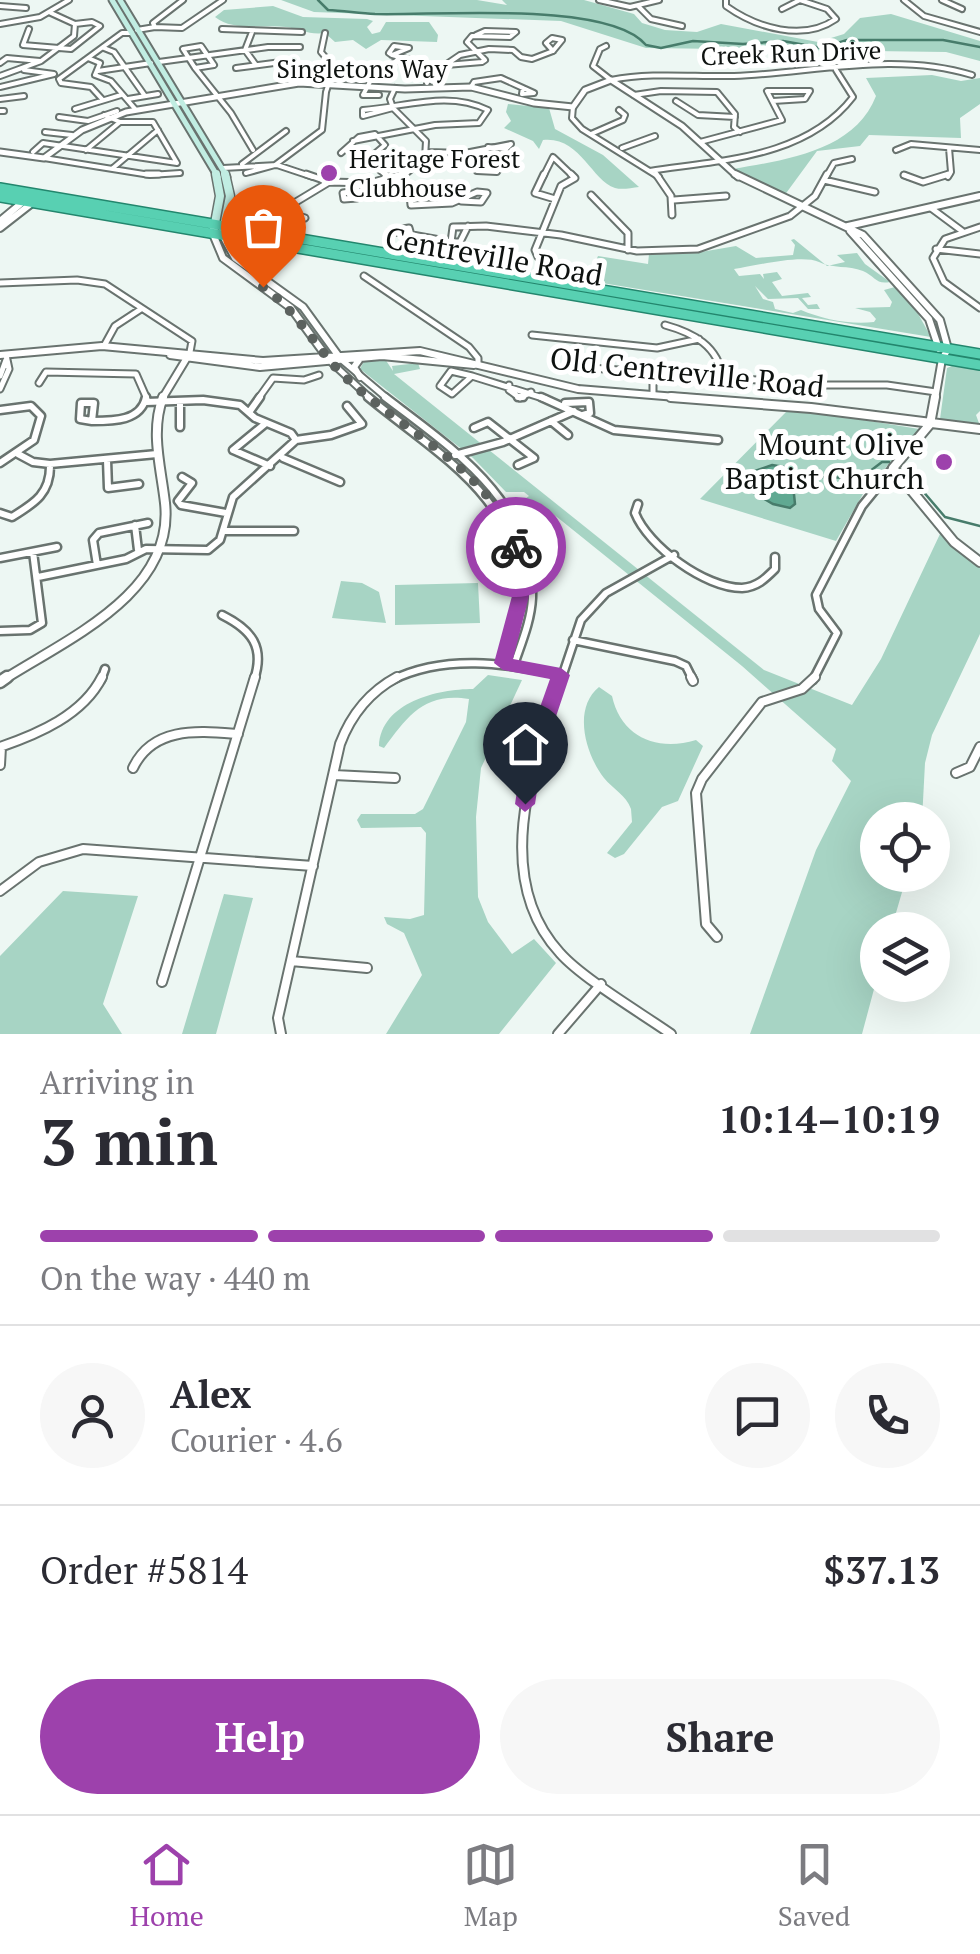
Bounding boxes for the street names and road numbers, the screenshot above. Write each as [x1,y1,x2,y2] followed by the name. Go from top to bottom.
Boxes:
[700,33,882,72] street label: Creek Run Drive
[277,52,448,85] street label: Singletons Way
[382,217,606,295] street label: Centreville Road
[548,338,826,406] street label: Old Centreville Road

